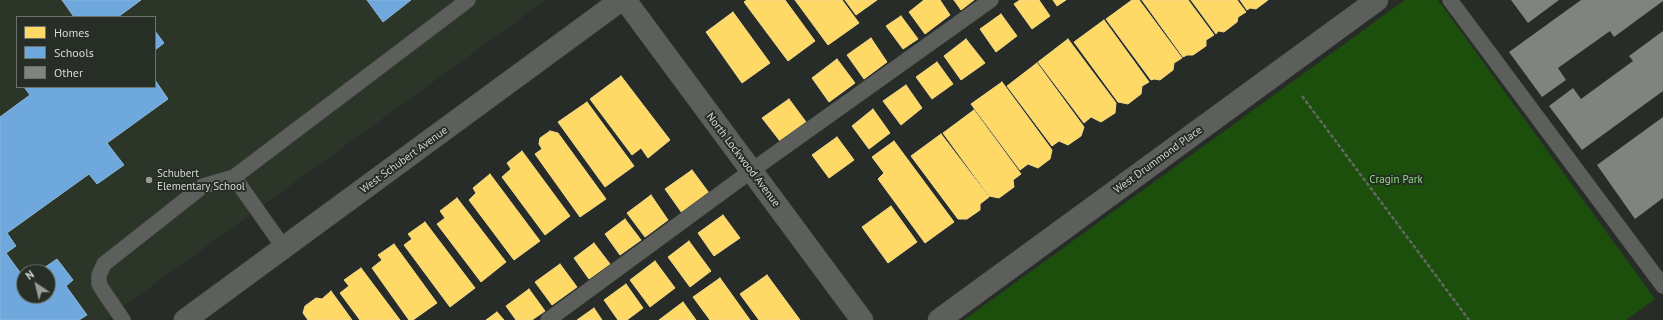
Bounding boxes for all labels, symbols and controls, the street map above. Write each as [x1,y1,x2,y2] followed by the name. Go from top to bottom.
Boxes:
[16,16,156,88] legend
[54,25,89,40] text: Homes
[54,45,94,60] text: Schools
[54,65,83,80] text: Other
[703,110,783,210] street label: North Lockwood Avenue
[1111,123,1205,197] street label: West Drummond Place
[358,124,450,196] street label: West Schubert Avenue
[157,167,245,193] place label: Schubert Elementary School
[1369,173,1423,187] park label: Cragin Park
[144,175,154,185] marker: Schubert Elementary School
[16,264,56,304] north arrow
[23,267,37,283] text: N

